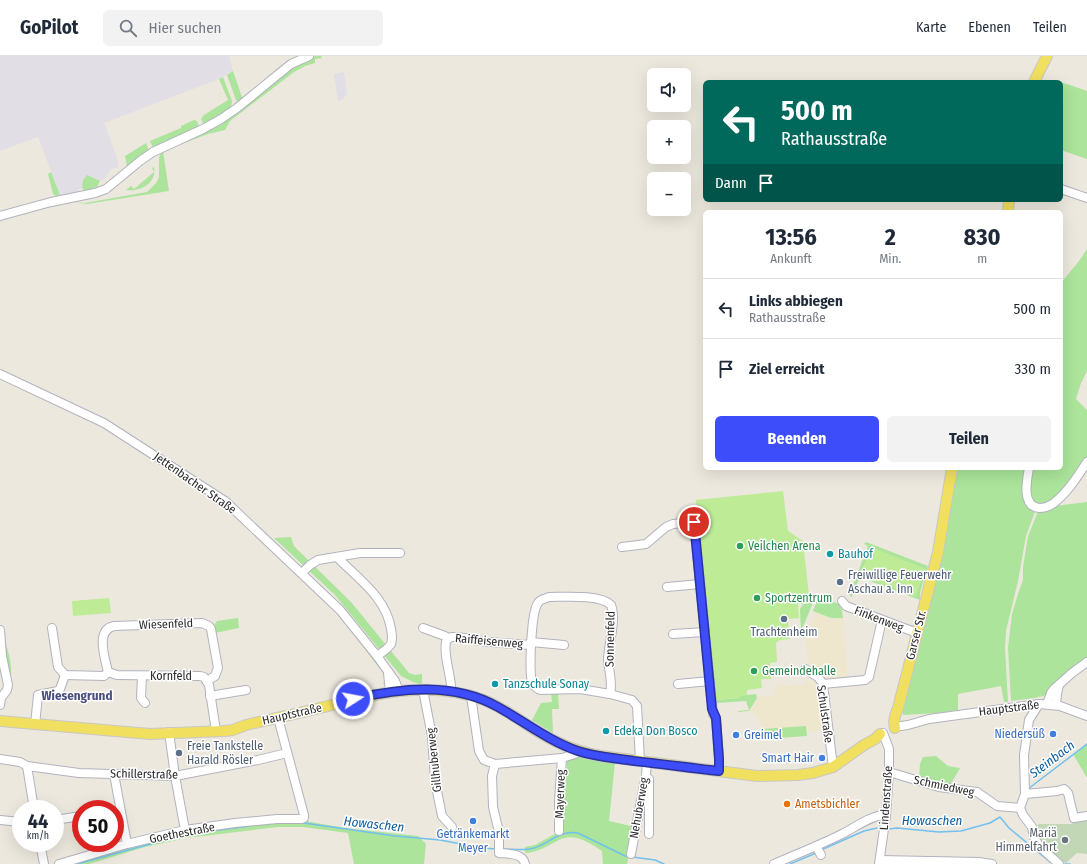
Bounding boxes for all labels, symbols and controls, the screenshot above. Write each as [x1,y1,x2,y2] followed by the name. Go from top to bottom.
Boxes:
[103,10,383,46] search box
[20,16,79,39] text: GoPilot
[117,17,139,39] icon: search
[149,19,221,37] text: Hier suchen
[916,19,946,36] text: Karte
[968,19,1011,36] text: Ebenen
[1033,19,1067,36] text: Teilen
[647,68,691,216] map controls
[647,68,691,112] button: sound
[781,94,853,127] text: 500 m
[715,96,767,148] icon: left
[647,120,691,164] button: +
[781,128,887,150] text: Rathausstraße
[647,172,691,216] button: −
[755,172,777,194] icon: arrive
[715,174,747,192] text: Dann
[765,223,817,251] text: 13:56
[885,223,896,251] text: 2
[964,223,1001,251] text: 830
[770,251,812,266] text: Ankunft
[879,251,901,266] text: Min.
[977,251,987,266] text: m
[749,292,843,310] text: Links abbiegen
[715,298,737,320] icon: left
[1013,300,1051,318] text: 500 m
[749,310,826,325] text: Rathausstraße
[715,358,737,380] icon: arrive
[749,360,824,378] text: Ziel erreicht
[1015,360,1051,378] text: 330 m
[715,416,879,462] button: Beenden
[887,416,1051,462] button: Teilen
[151,449,239,517] street label: Jettenbacher Straße
[677,505,711,539] pin
[683,511,705,533] icon: arrive
[748,539,821,553] place label: Veilchen Arena
[735,541,745,551] marker: Veilchen Arena
[838,547,874,561] place label: Bauhof
[825,549,835,559] marker: Bauhof
[848,568,952,596] place label: Freiwillige Feuerwehr Aschau a. Inn
[835,577,845,587] marker: Freiwillige Feuerwehr Aschau a. Inn
[765,591,832,605] place label: Sportzentrum
[752,593,762,603] marker: Sportzentrum
[853,603,906,635] street label: Finkenweg
[903,608,929,661] street label: Garser Str.
[603,611,617,667] street label: Sonnenfeld
[779,614,789,624] marker: Trachtenheim
[139,616,193,632] street label: Wiesenfeld
[751,625,817,639] place label: Trachtenheim
[454,631,524,651] street label: Raiffeisenweg
[762,664,836,678] place label: Gemeindehalle
[749,666,759,676] marker: Gemeindehalle
[150,669,192,683] street label: Kornfeld
[503,677,590,691] place label: Tanzschule Sonay
[332,678,374,720] position arrow
[490,679,500,689] marker: Tanzschule Sonay
[814,684,836,744] street label: Schulstraße
[42,688,112,703] district label: Wiesengrund
[978,697,1040,719] street label: Hauptstraße
[261,700,323,728] street label: Hauptstraße
[614,724,698,738] place label: Edeka Don Bosco
[601,726,611,736] marker: Edeka Don Bosco
[424,727,444,793] street label: Gillhuberweg
[995,727,1046,741] place label: Niedersüß
[744,728,782,742] place label: Greimel
[1048,729,1058,739] marker: Niedersüß
[731,730,741,740] marker: Greimel
[1026,737,1077,781] water label: Steinbach
[187,739,263,767] place label: Freie Tankstelle Harald Rösler
[174,748,184,758] marker: Freie Tankstelle Harald Rösler
[762,751,815,765] place label: Smart Hair
[817,753,827,763] marker: Smart Hair
[877,765,895,831] street label: Lindenstraße
[110,766,178,782] street label: Schillerstraße
[552,769,568,819] street label: Mayerweg
[912,773,976,799] street label: Schmiedweg
[627,776,651,840] street label: Nehuberweg
[795,797,860,811] place label: Ametsbichler
[782,799,792,809] marker: Ametsbichler
[72,800,124,852] speed limit sign: 50
[28,809,48,833] text: 44
[343,813,405,835] water label: Howaschen
[902,813,963,828] water label: Howaschen
[468,816,478,826] marker: Getränkemarkt Meyer
[148,820,216,846] street label: Goethestraße
[995,826,1057,854] place label: Mariä Himmelfahrt
[437,827,510,855] place label: Getränkemarkt Meyer
[27,830,49,842] text: km/h
[1060,835,1070,845] marker: Mariä Himmelfahrt

